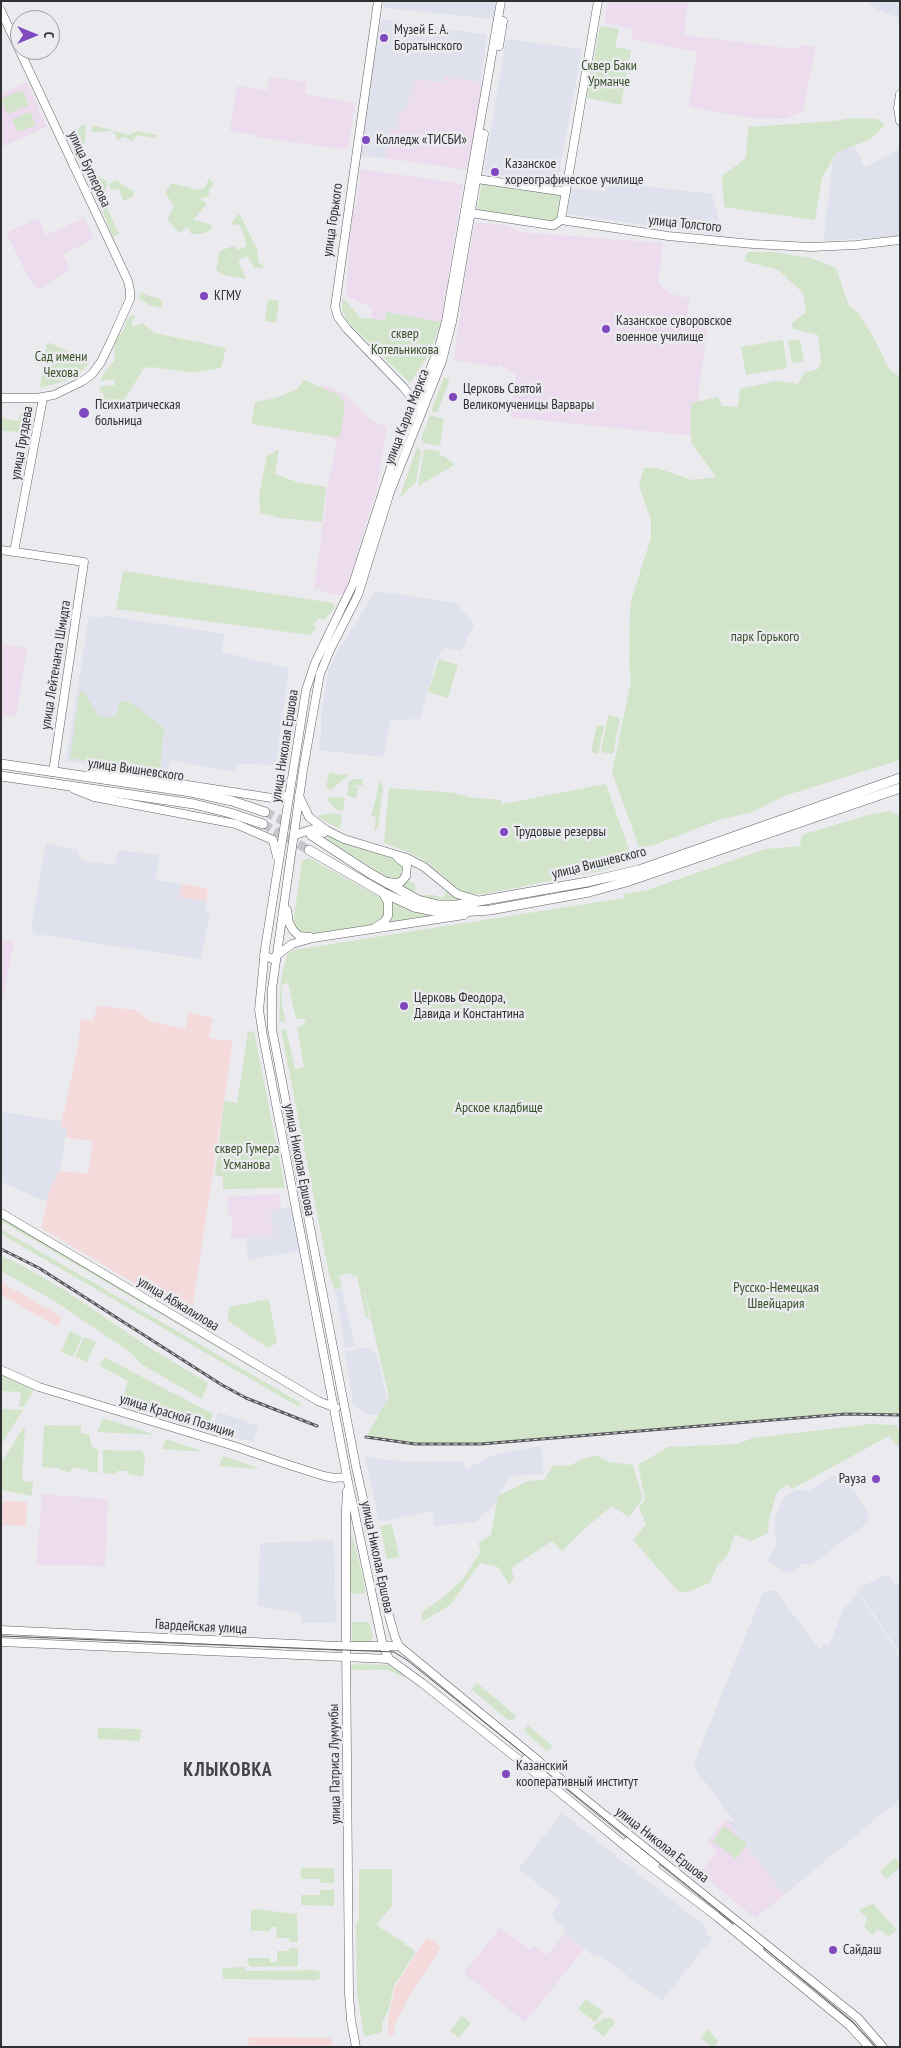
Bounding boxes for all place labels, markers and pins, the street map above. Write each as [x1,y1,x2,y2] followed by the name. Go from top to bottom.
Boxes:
[394,22,462,54] place label: Музей Е. А. Боратынского
[378,32,390,44] marker: Музей Е. А. Боратынского
[376,132,467,148] place label: Колледж «ТИСБИ»
[360,134,372,146] marker: Колледж «ТИСБИ»
[505,156,643,188] place label: Казанское хореографическое училище
[489,166,501,178] marker: Казанское хореографическое училище
[214,288,241,304] place label: КГМУ
[198,290,210,302] marker: КГМУ
[616,313,732,346] place label: Казанское суворовское военное училище
[600,323,612,335] marker: Казанское суворовское военное училище
[463,381,594,414] place label: Церковь Святой Великомученицы Варвары
[447,391,459,403] marker: Церковь Святой Великомученицы Варвары
[95,397,180,430] place label: Психиатрическая больница
[77,406,91,420] marker: Психиатрическая больница
[514,824,606,840] place label: Трудовые резервы
[498,826,510,838] marker: Трудовые резервы
[414,990,524,1022] place label: Церковь Феодора, Давида и Константина
[398,1000,410,1012] marker: Церковь Феодора, Давида и Константина
[839,1471,866,1487] place label: Рауза
[870,1473,882,1485] marker: Рауза
[516,1758,638,1790] place label: Казанский кооперативный институт
[500,1768,512,1780] marker: Казанский кооперативный институт
[843,1942,881,1958] place label: Сайдаш
[827,1944,839,1956] marker: Сайдаш

